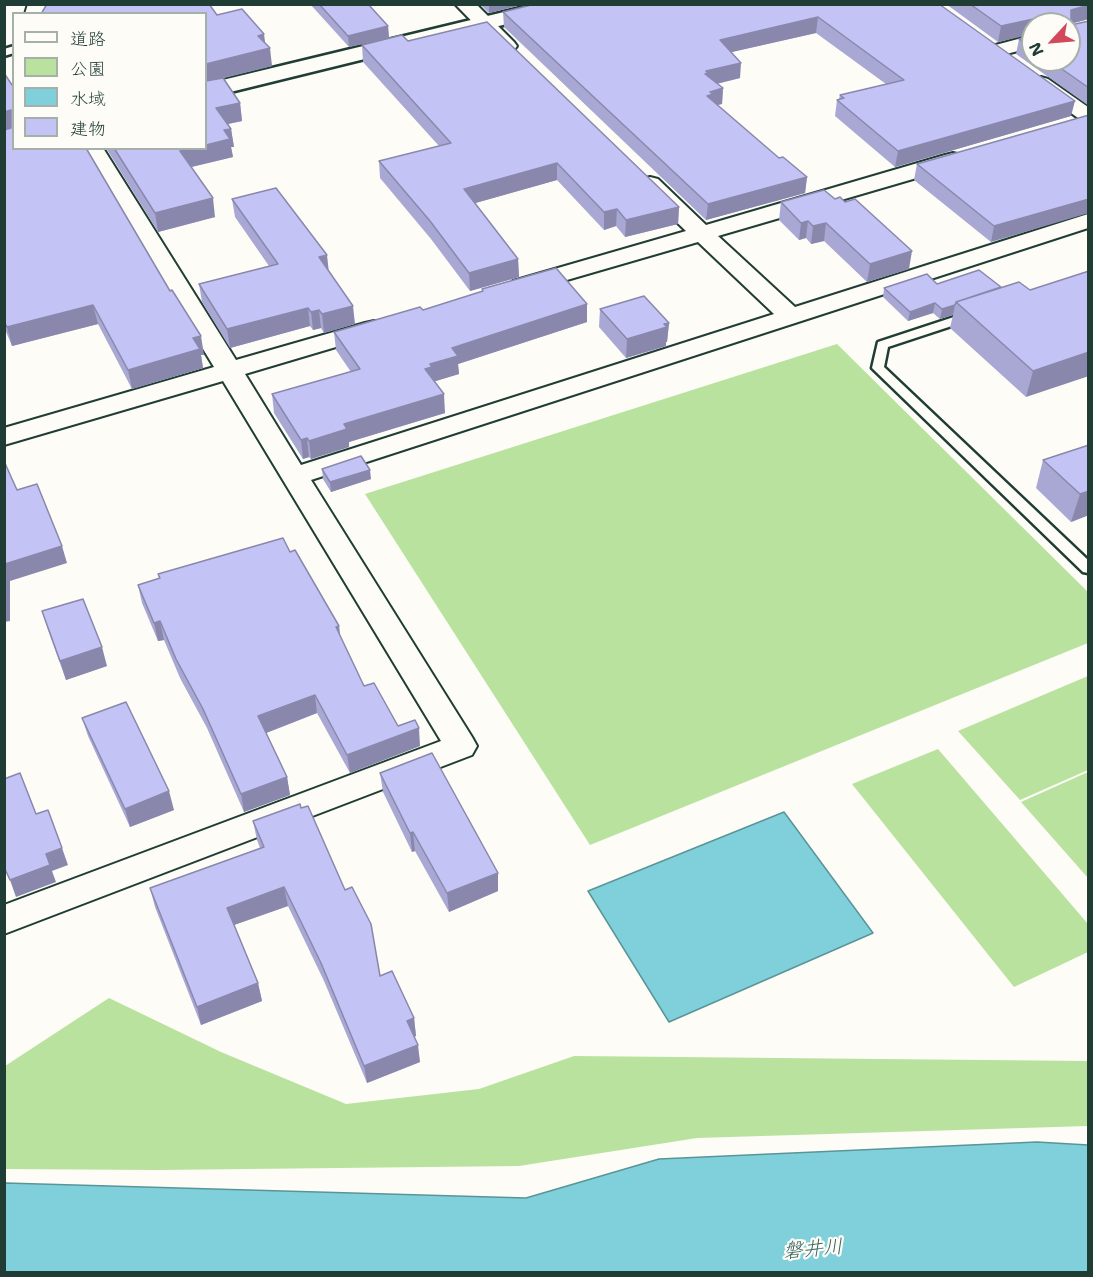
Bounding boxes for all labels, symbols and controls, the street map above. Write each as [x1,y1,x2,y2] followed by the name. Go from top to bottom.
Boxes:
[12,12,207,150] legend
[1021,12,1081,72] north arrow
[70,27,106,51] text: 道路
[1024,39,1048,60] text: N
[70,57,106,81] text: 公園
[70,87,106,111] text: 水域
[70,117,106,141] text: 建物
[782,1235,844,1265] water label: 磐井川

